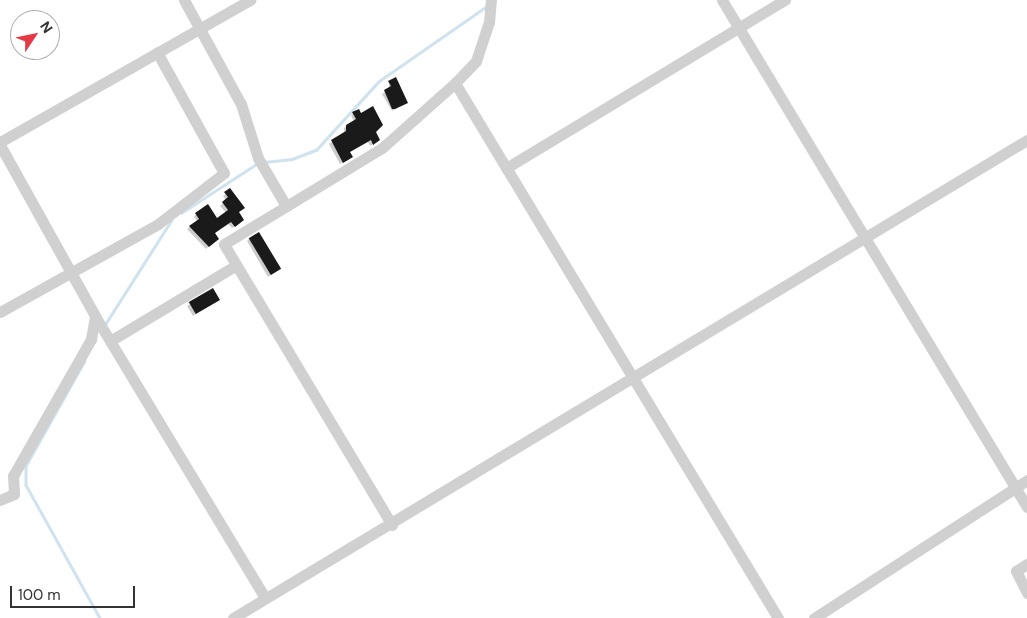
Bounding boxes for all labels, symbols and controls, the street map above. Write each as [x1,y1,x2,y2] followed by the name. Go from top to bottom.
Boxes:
[10,10,60,60] north arrow
[36,18,57,36] text: N
[12,576,138,608] scale bar
[18,585,61,605] text: 100 m

